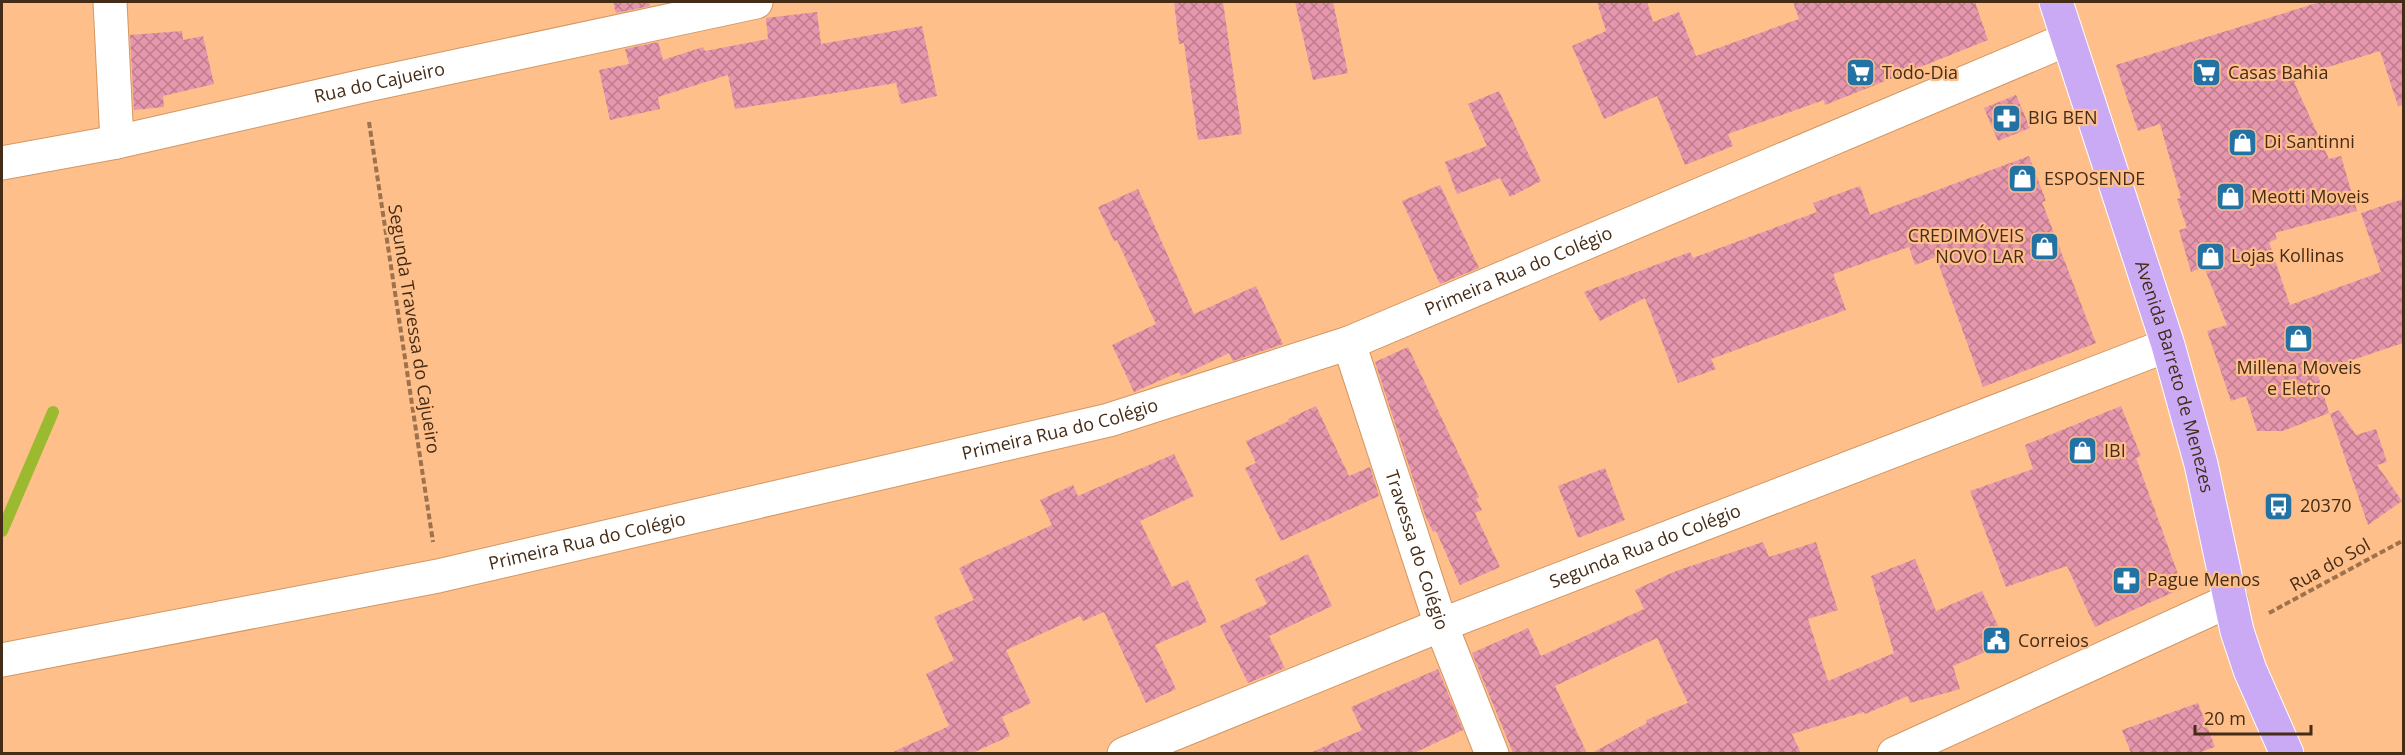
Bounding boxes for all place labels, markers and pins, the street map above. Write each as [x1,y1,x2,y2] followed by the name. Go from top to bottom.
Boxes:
[1845,57,1877,89] supermarket icon: Todo-Dia
[2191,57,2223,89] supermarket icon: Casas Bahia
[1882,60,1958,84] place label: Todo-Dia
[2228,60,2328,84] place label: Casas Bahia
[1991,102,2023,134] pharmacy icon: BIG BEN
[2028,105,2098,129] place label: BIG BEN
[2227,126,2259,158] shop icon: Di Santinni
[2264,129,2355,153] place label: Di Santinni
[2007,163,2039,195] shop icon: ESPOSENDE
[2044,166,2145,190] place label: ESPOSENDE
[2214,181,2246,213] shop icon: Meotti Moveis
[2251,184,2369,208] place label: Meotti Moveis
[1908,223,2024,268] place label: CREDIMÓVEIS NOVO LAR
[2029,230,2061,262] shop icon: CREDIMÓVEIS NOVO LAR
[2194,240,2226,272] shop icon: Lojas Kollinas
[2231,243,2344,267] place label: Lojas Kollinas
[2283,323,2315,355] shop icon: Millena Moveis e Eletro
[2237,355,2361,400] place label: Millena Moveis e Eletro
[2067,435,2099,467] shop icon: IBI
[2104,438,2126,462] place label: IBI
[2263,490,2295,522] bus stop icon: 20370
[2300,493,2351,517] place label: 20370
[2110,564,2142,596] pharmacy icon: Pague Menos
[2147,567,2260,591] place label: Pague Menos
[1981,625,2013,657] public building icon: Correios
[2018,628,2089,652] place label: Correios

